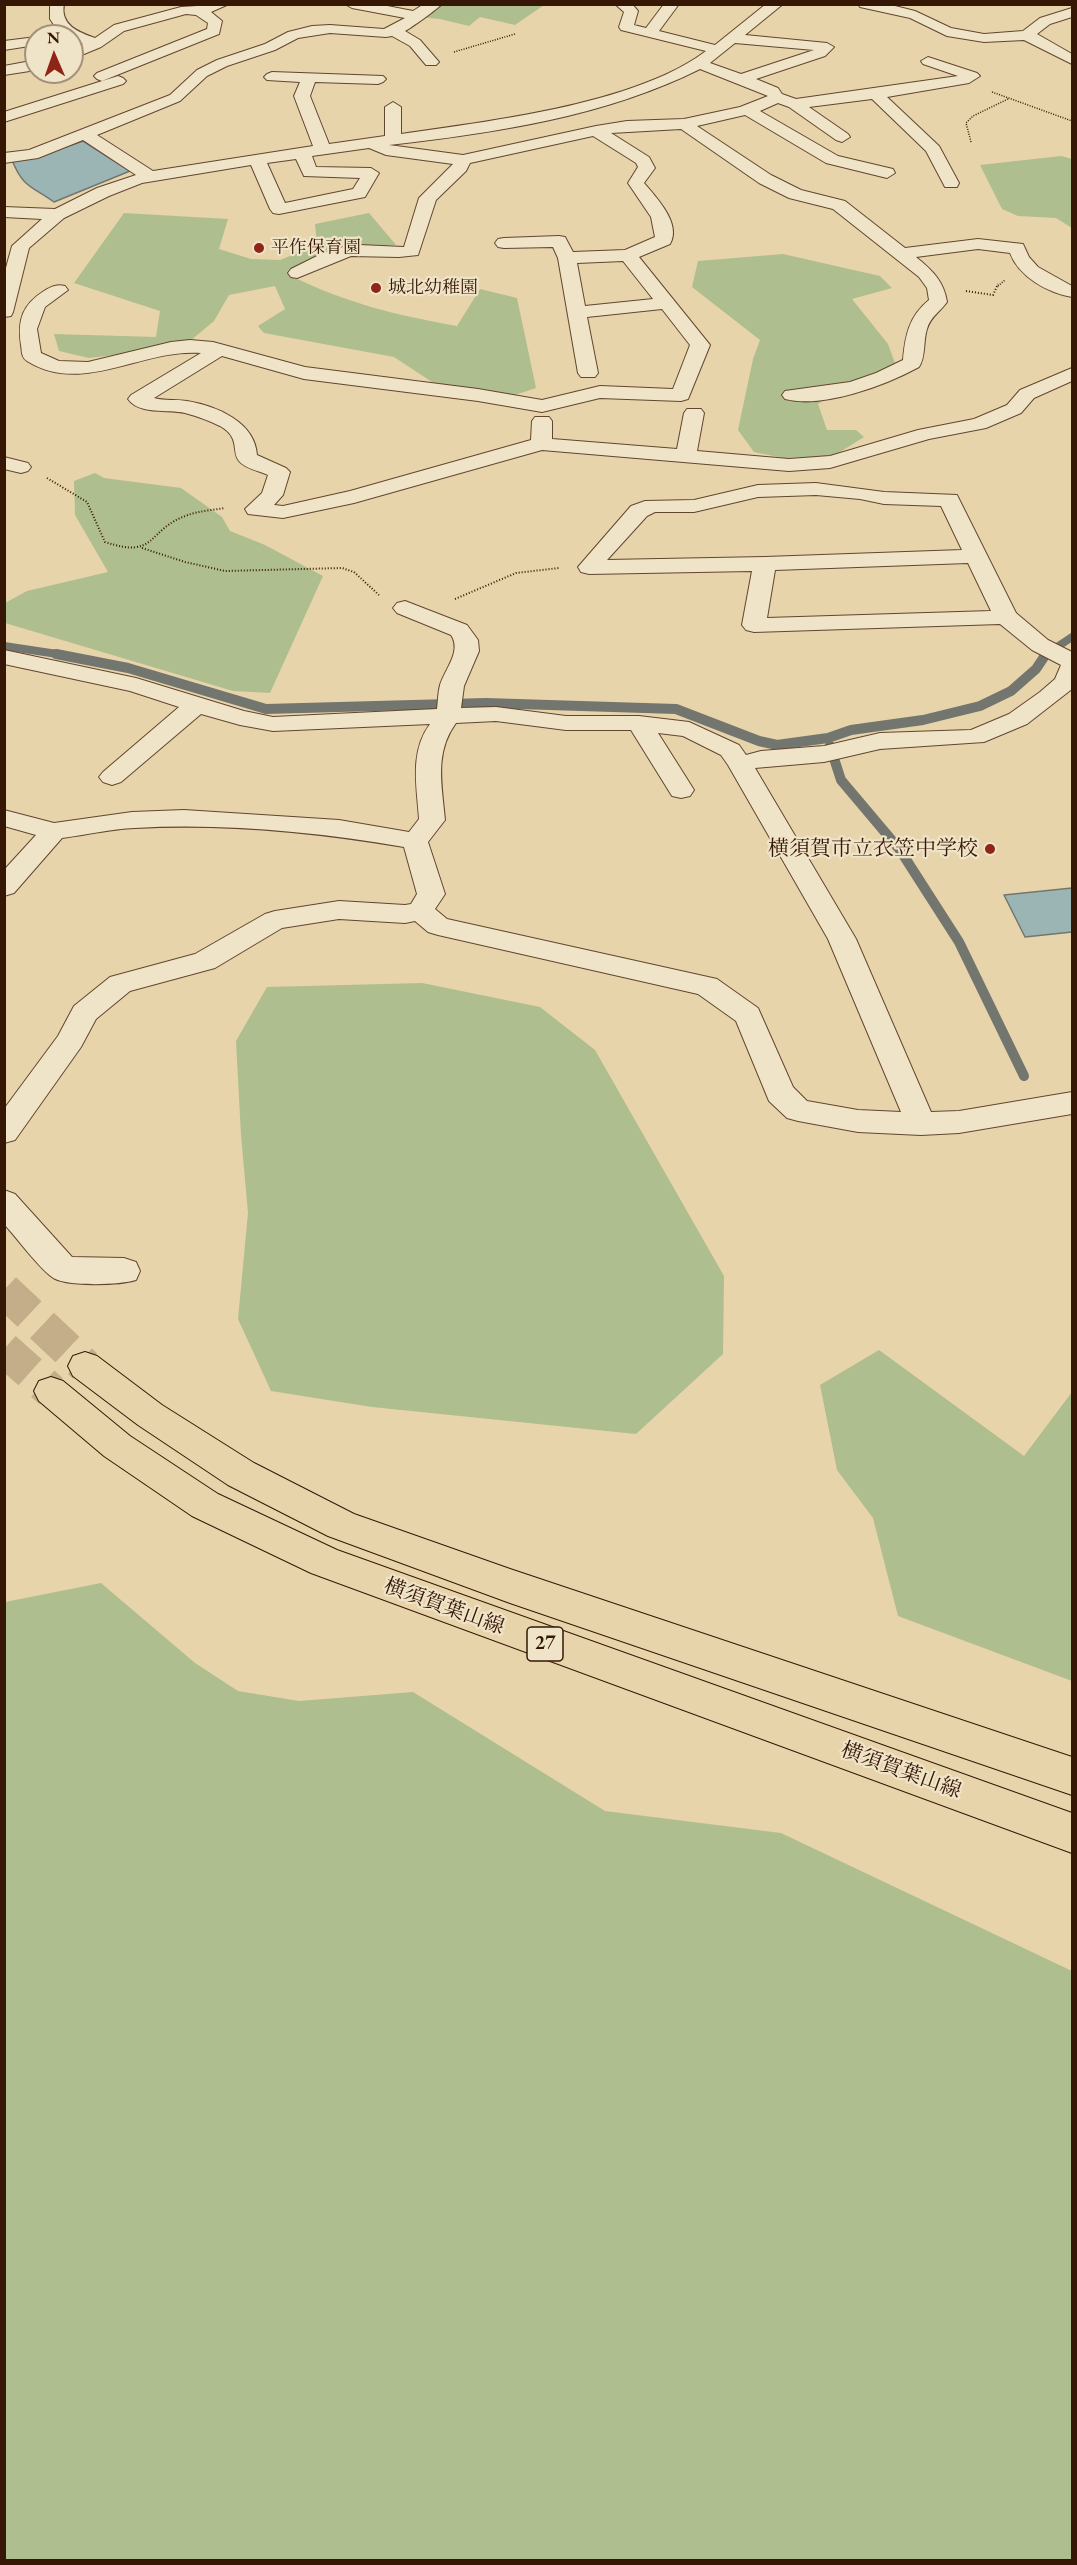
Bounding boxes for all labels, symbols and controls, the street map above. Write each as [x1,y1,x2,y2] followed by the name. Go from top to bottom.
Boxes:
[24,24,84,84] north arrow
[47,27,60,48] text: N
[271,237,361,259] place label: 平作保育園
[252,241,266,255] marker: 平作保育園
[388,277,478,299] place label: 城北幼稚園
[369,281,383,295] marker: 城北幼稚園
[768,836,978,862] place label: 横須賀市立衣笠中学校
[983,842,997,856] marker: 横須賀市立衣笠中学校
[380,1574,508,1640] street label: 横須賀葉山線
[527,1627,563,1661] road number: 27
[837,1738,965,1804] street label: 横須賀葉山線

